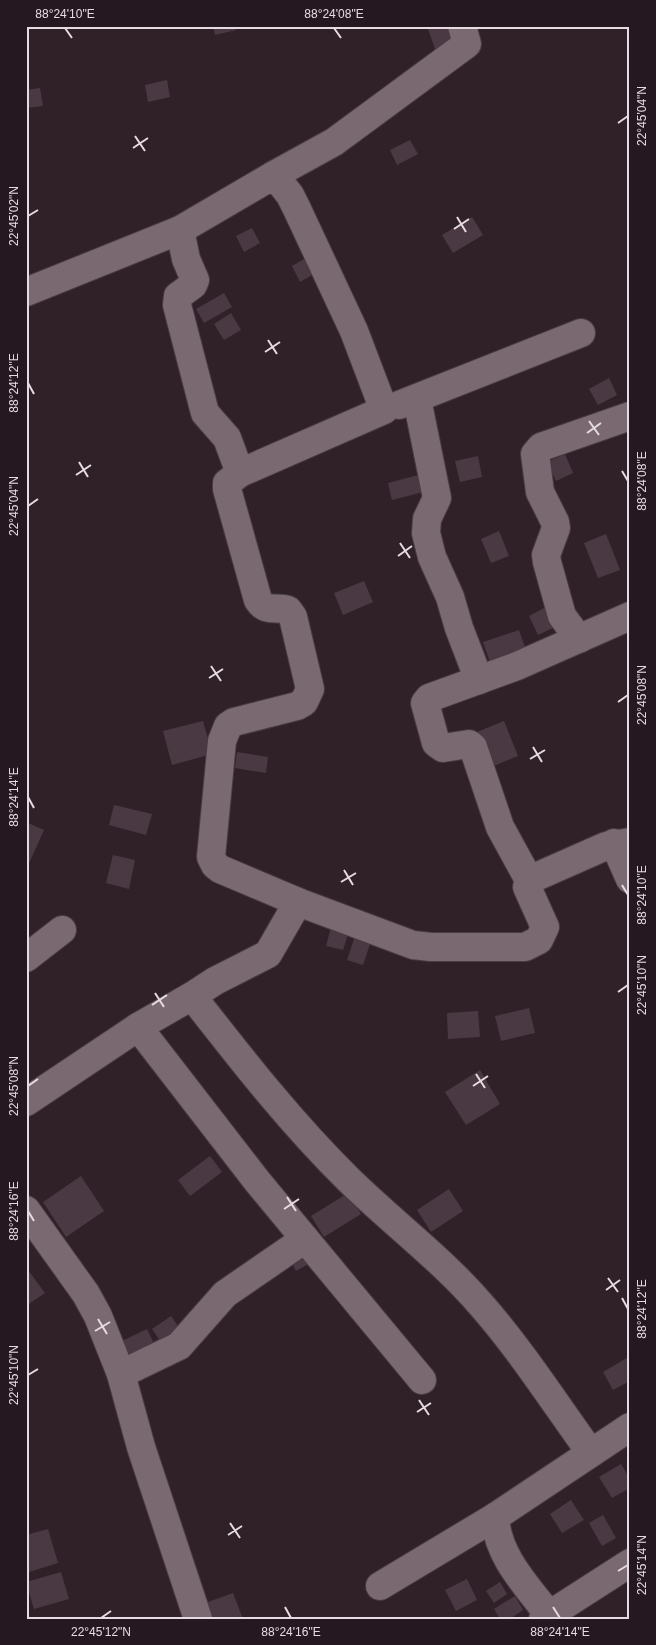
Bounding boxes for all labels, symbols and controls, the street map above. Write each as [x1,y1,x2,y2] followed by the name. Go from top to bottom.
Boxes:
[35,7,95,21] text: 88°24'10"E
[304,7,364,21] text: 88°24'08"E
[635,86,649,146] text: 22°45'04"N
[7,186,21,246] text: 22°45'02"N
[7,353,21,413] text: 88°24'12"E
[635,451,649,511] text: 88°24'08"E
[7,476,21,536] text: 22°45'04"N
[635,665,649,725] text: 22°45'08"N
[7,767,21,827] text: 88°24'14"E
[635,865,649,925] text: 88°24'10"E
[635,955,649,1015] text: 22°45'10"N
[7,1056,21,1116] text: 22°45'08"N
[7,1181,21,1241] text: 88°24'16"E
[635,1279,649,1339] text: 88°24'12"E
[7,1345,21,1405] text: 22°45'10"N
[635,1535,649,1595] text: 22°45'14"N
[71,1625,131,1639] text: 22°45'12"N
[261,1625,321,1639] text: 88°24'16"E
[530,1625,590,1639] text: 88°24'14"E

